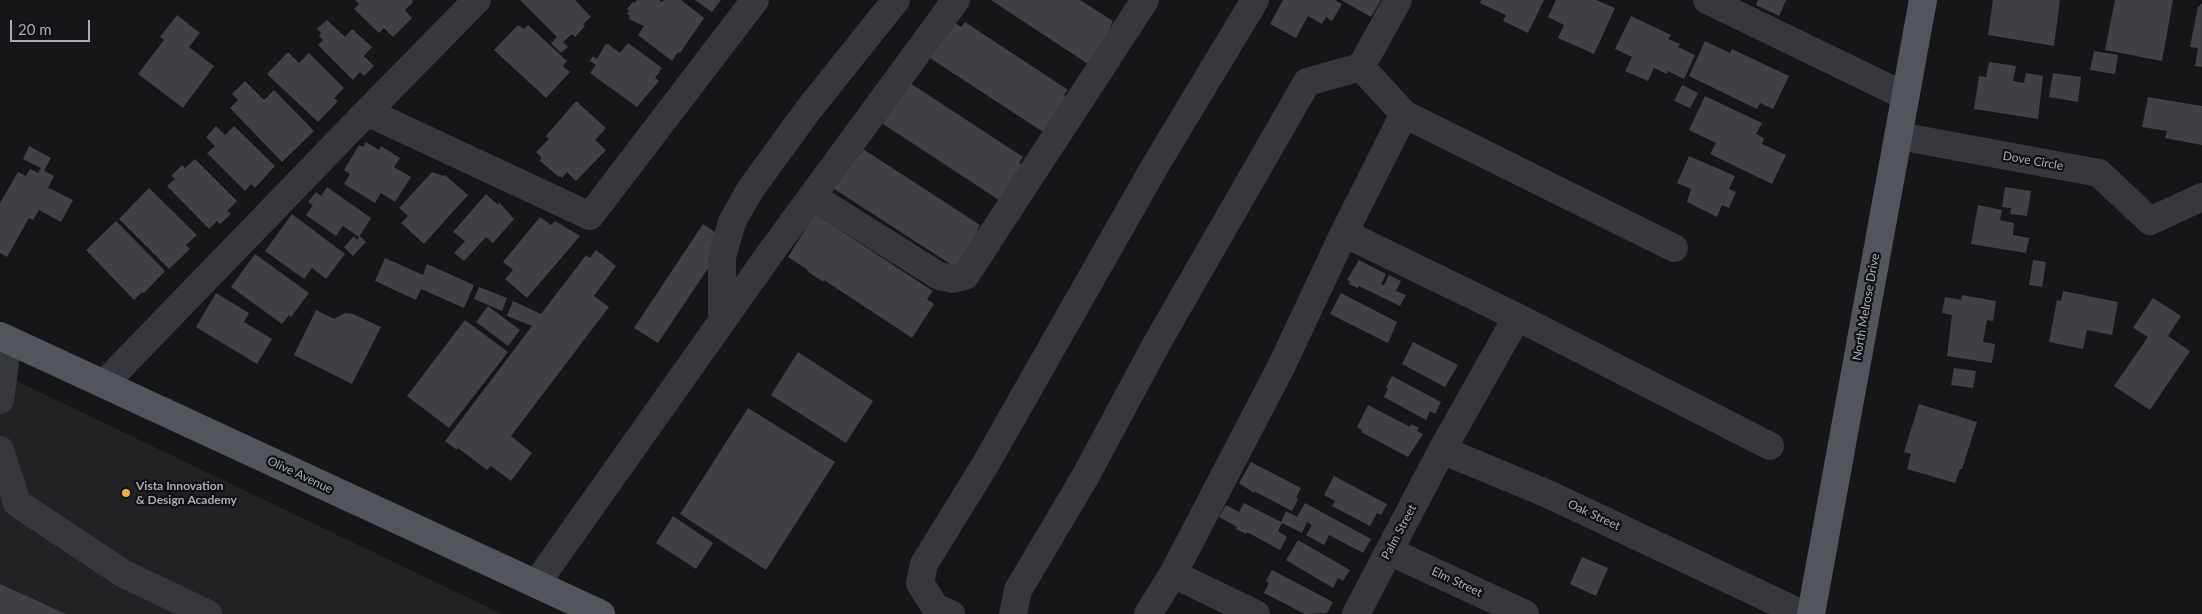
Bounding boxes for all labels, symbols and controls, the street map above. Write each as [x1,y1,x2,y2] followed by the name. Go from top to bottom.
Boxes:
[12,10,92,42] scale bar
[18,20,52,38] text: 20 m
[2002,149,2064,173] street label: Dove Circle
[1849,252,1883,362] street label: North Melrose Drive
[265,454,335,496] street label: Olive Avenue
[136,479,237,507] place label: Vista Innovation & Design Academy
[120,487,132,499] marker: Vista Innovation & Design Academy
[1565,497,1623,533] street label: Oak Street
[1378,502,1420,562] street label: Palm Street
[1429,564,1485,600] street label: Elm Street

